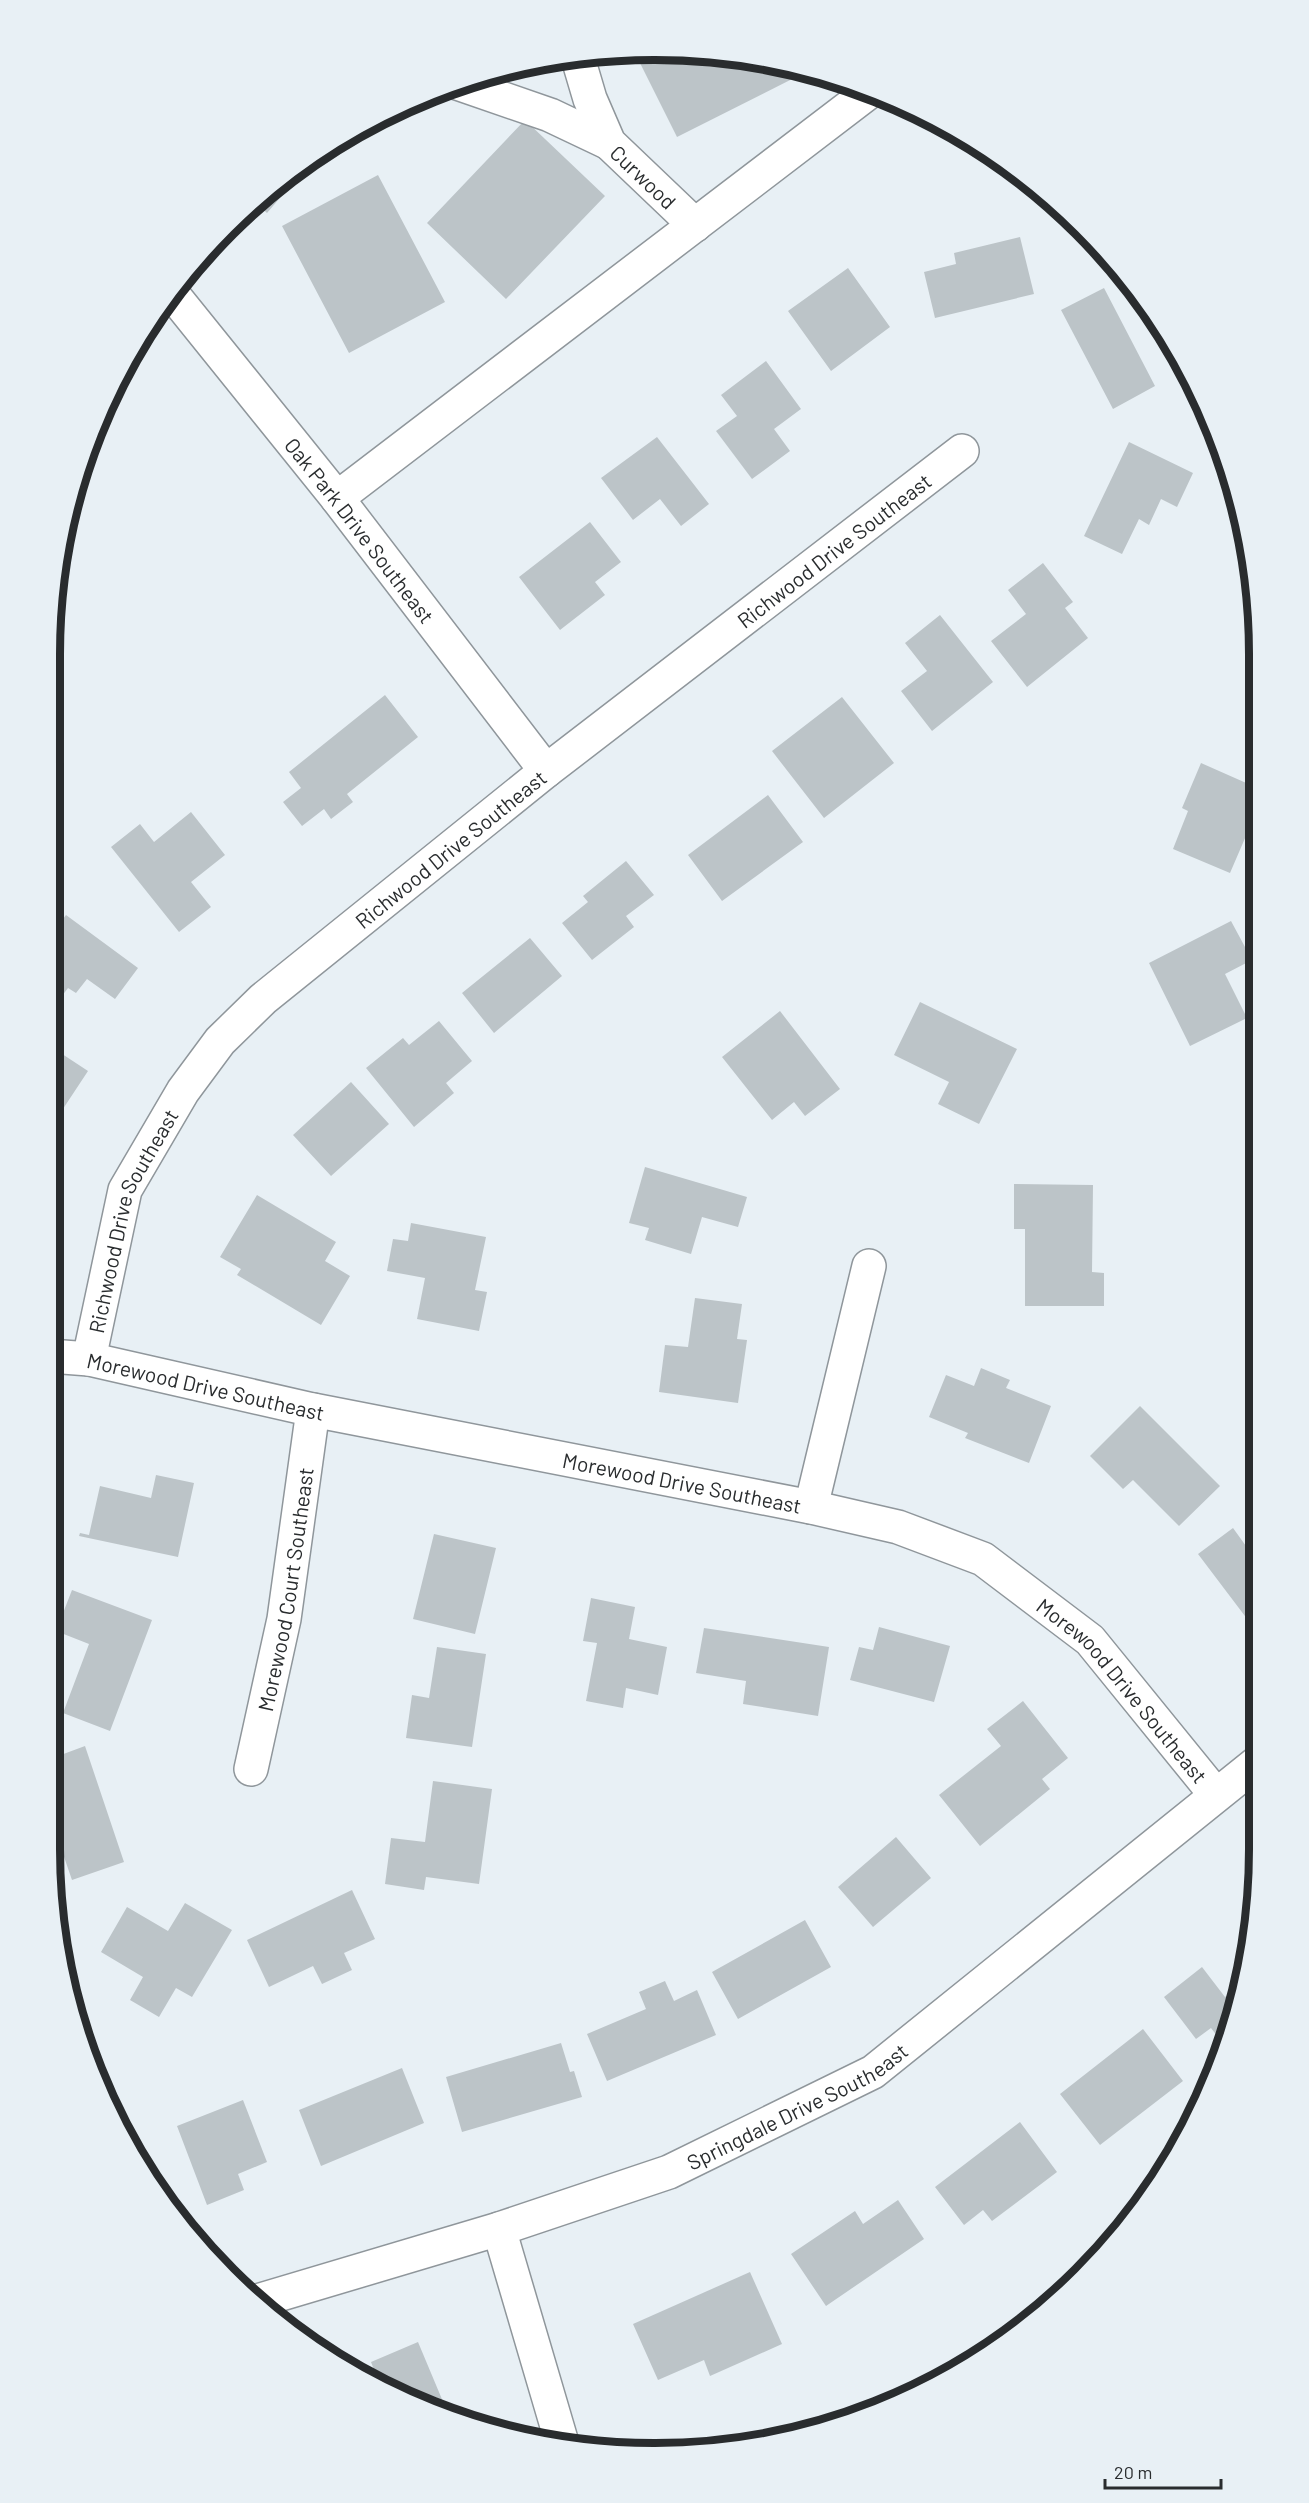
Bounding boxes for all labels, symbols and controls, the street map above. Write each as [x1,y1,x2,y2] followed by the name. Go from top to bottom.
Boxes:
[606,139,682,213] street label: Curwood
[280,432,440,628] street label: Oak Park Drive Southeast
[732,467,935,632] street label: Richwood Drive Southeast
[349,764,551,933] street label: Richwood Drive Southeast
[82,1104,182,1335] street label: Richwood Drive Southeast
[85,1346,327,1424] street label: Morewood Drive Southeast
[561,1446,804,1517] street label: Morewood Drive Southeast
[252,1466,317,1714] street label: Morewood Court Southeast
[1032,1592,1213,1787] street label: Morewood Drive Southeast
[682,2037,912,2174] street label: Springdale Drive Southeast
[1105,2452,1220,2490] scale bar
[1114,2461,1152,2483] text: 20 m

